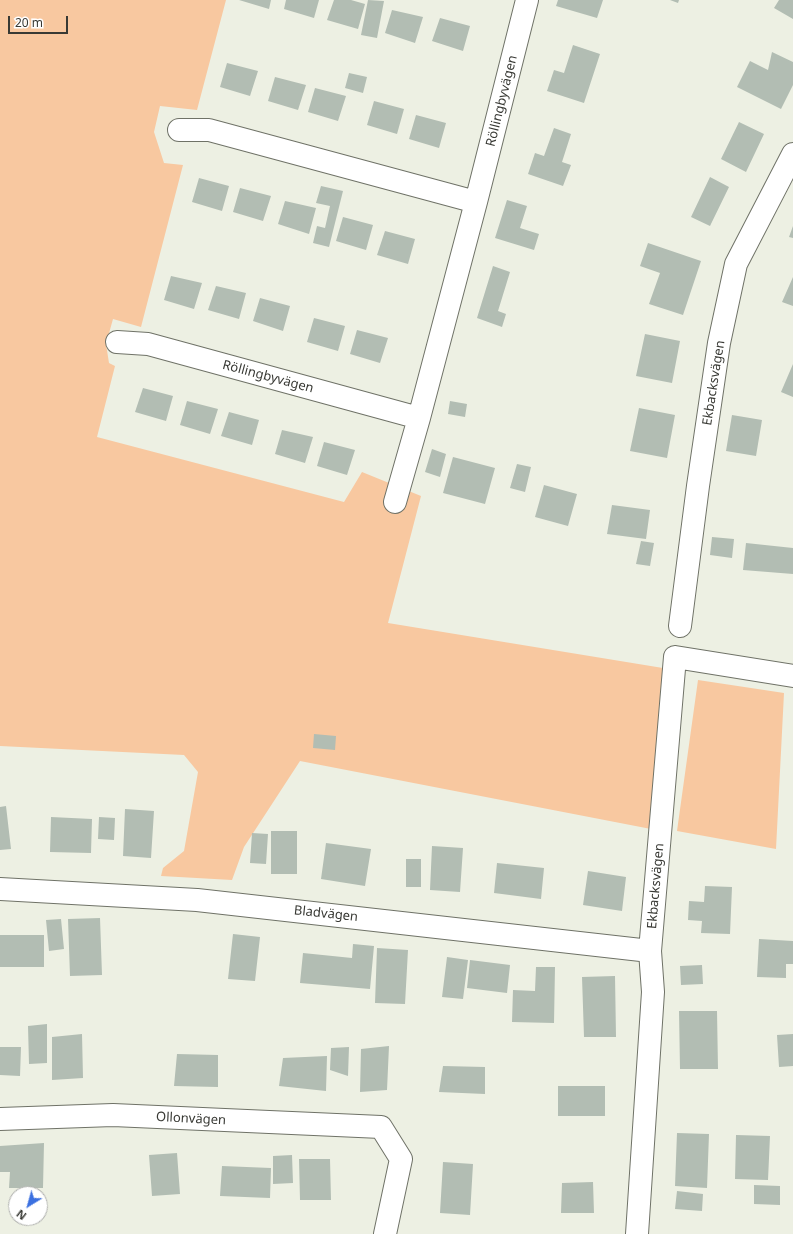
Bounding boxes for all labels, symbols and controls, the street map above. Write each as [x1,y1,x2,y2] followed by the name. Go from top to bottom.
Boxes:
[10,8,70,34] scale bar
[15,14,43,31] text: 20 m
[483,54,521,148] street label: Röllingbyvägen
[700,339,728,427] street label: Ekbacksvägen
[221,357,315,397] street label: Röllingbyvägen
[644,842,668,930] street label: Ekbacksvägen
[293,903,359,925] street label: Bladvägen
[156,1109,226,1129] street label: Ollonvägen
[8,1186,48,1226] north arrow
[13,1207,29,1224] text: N

